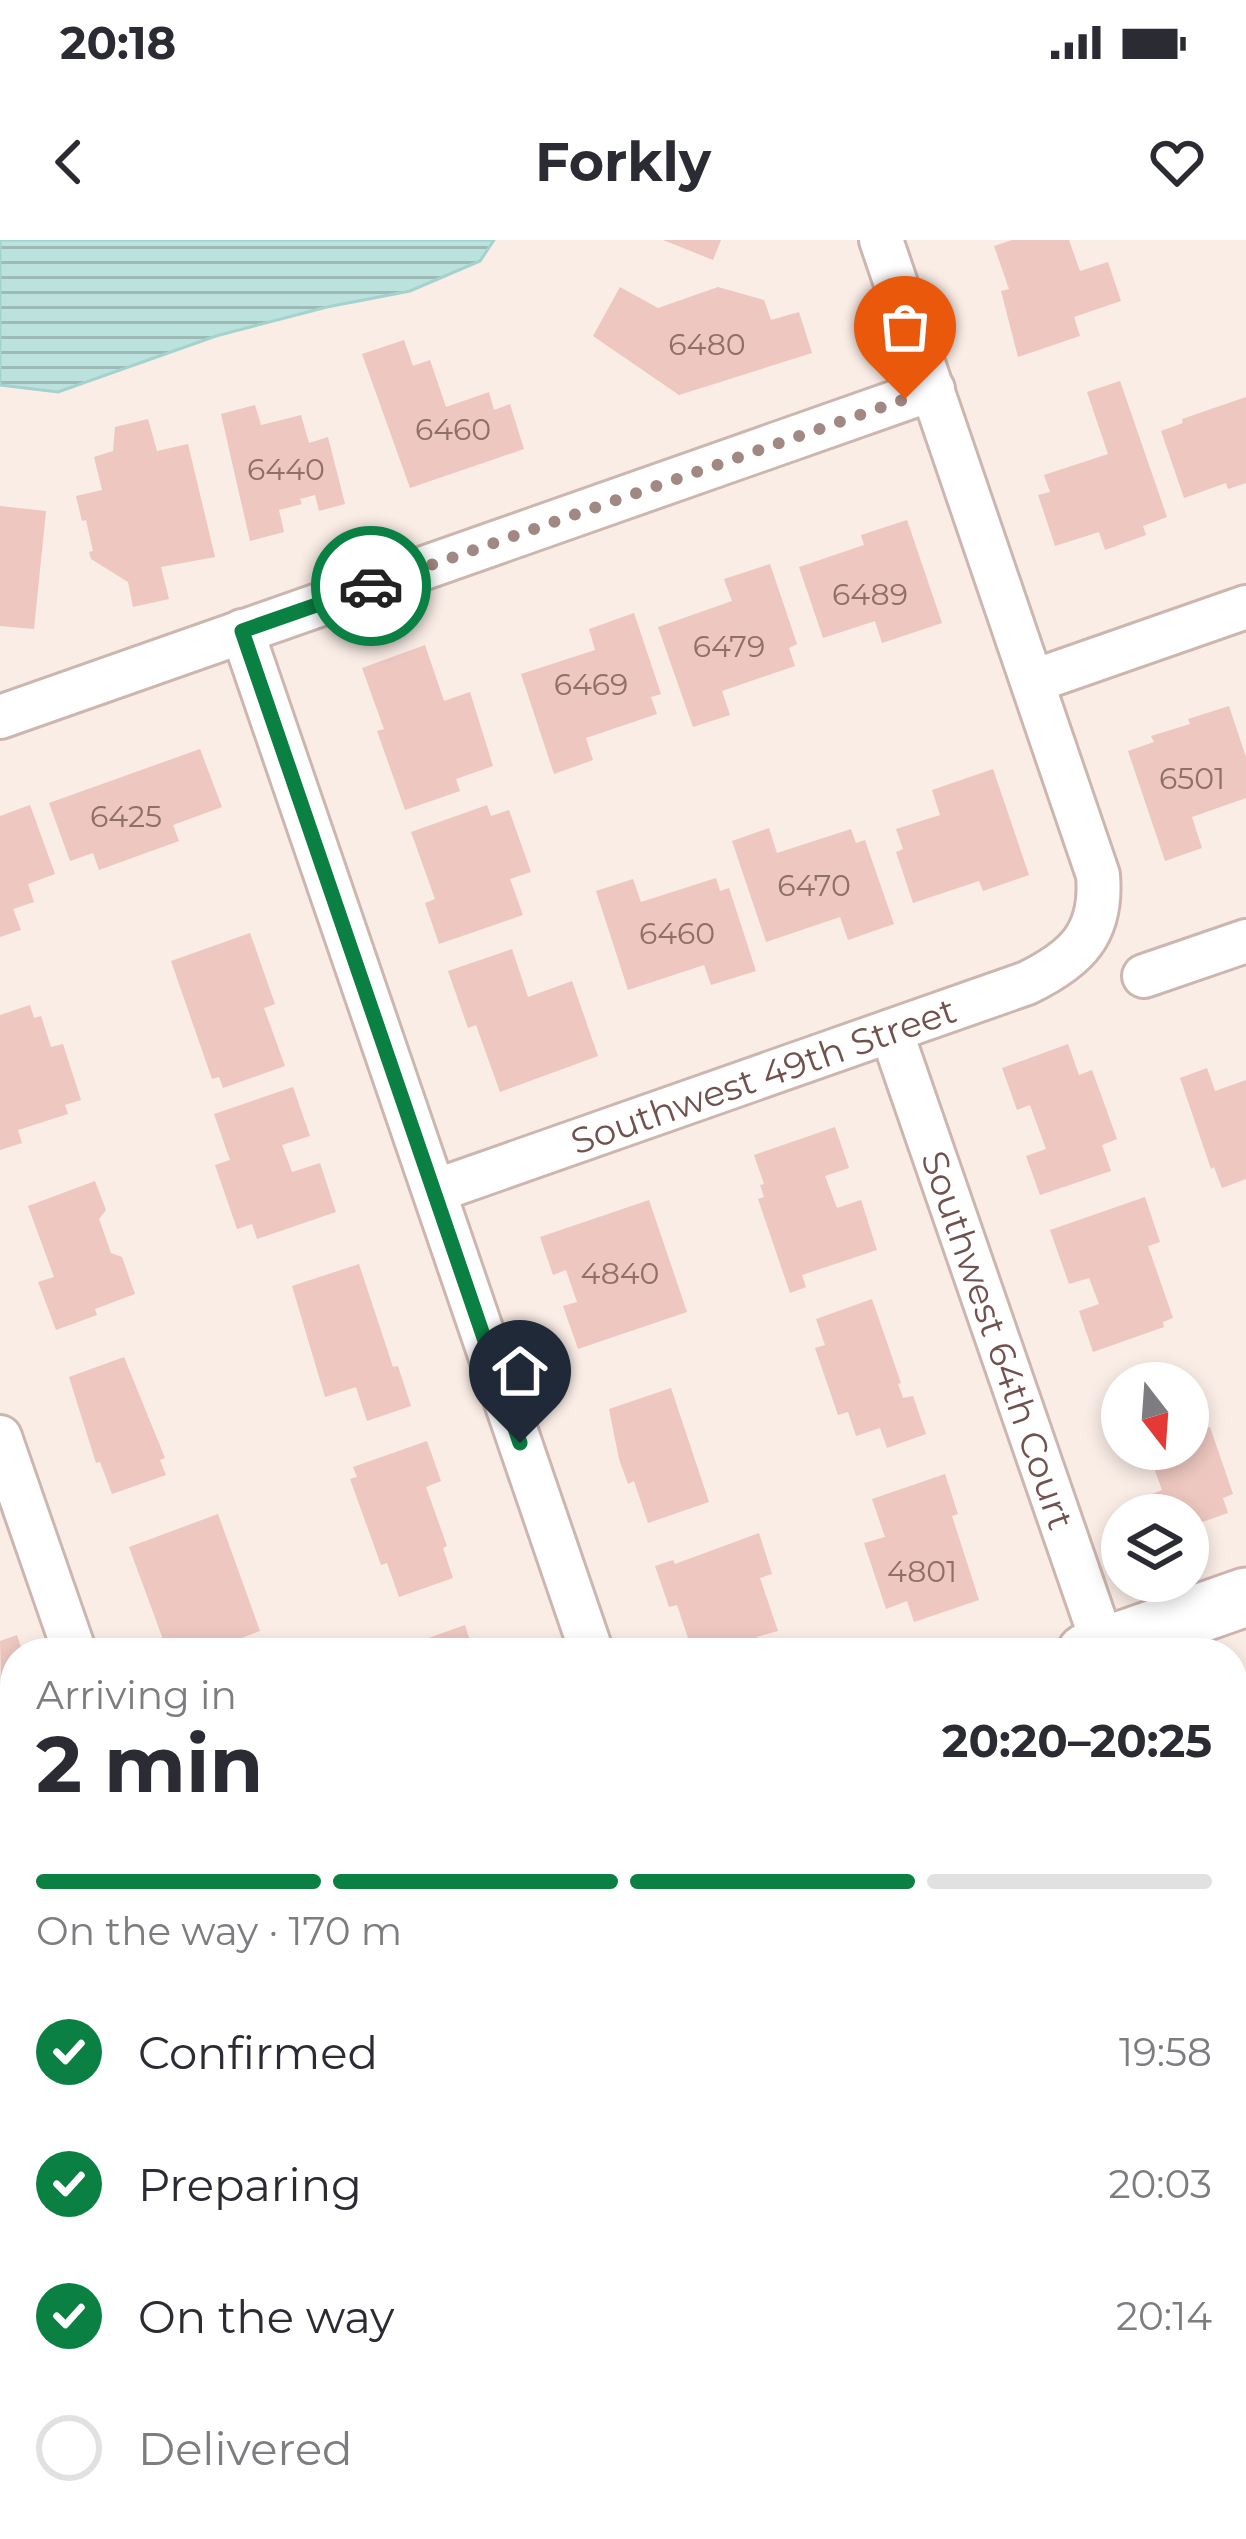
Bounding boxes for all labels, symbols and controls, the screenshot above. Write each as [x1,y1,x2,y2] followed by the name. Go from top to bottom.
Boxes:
[60,15,176,70] text: 20:18
[36,129,102,195] icon: back
[535,129,711,195] text: Forkly
[1144,129,1210,195] icon: heart
[854,276,956,399] pin
[872,294,938,360] icon: bag
[668,326,746,363] house number: 6480
[415,411,491,448] house number: 6460
[247,451,325,488] house number: 6440
[311,526,431,646] courier
[338,553,404,619] icon: car
[832,576,908,613] house number: 6489
[693,628,765,665] house number: 6479
[554,666,628,703] house number: 6469
[1159,760,1225,797] house number: 6501
[90,798,162,835] house number: 6425
[777,867,851,904] house number: 6470
[639,915,715,952] house number: 6460
[565,988,962,1164] street label: Southwest 49th Street
[912,1145,1084,1535] street label: Southwest 64th Court
[581,1255,659,1292] house number: 4840
[469,1320,571,1443] pin
[487,1338,553,1404] icon: home
[1101,1362,1209,1470] north arrow
[1101,1362,1209,1602] map controls
[1101,1494,1209,1602] button: layers
[887,1553,957,1590] house number: 4801
[36,1671,237,1719] text: Arriving in
[942,1713,1212,1768] text: 20:20–20:25
[36,1716,263,1812] text: 2 min
[36,1907,402,1955] text: On the way · 170 m
[36,2019,102,2085] icon: check
[138,2025,378,2080] text: Confirmed
[1119,2028,1212,2076] text: 19:58
[36,2151,102,2217] icon: check
[138,2157,362,2212] text: Preparing
[1108,2160,1212,2208] text: 20:03
[36,2283,102,2349] icon: check
[138,2289,394,2344] text: On the way
[1116,2292,1212,2340] text: 20:14
[138,2421,353,2476] text: Delivered

